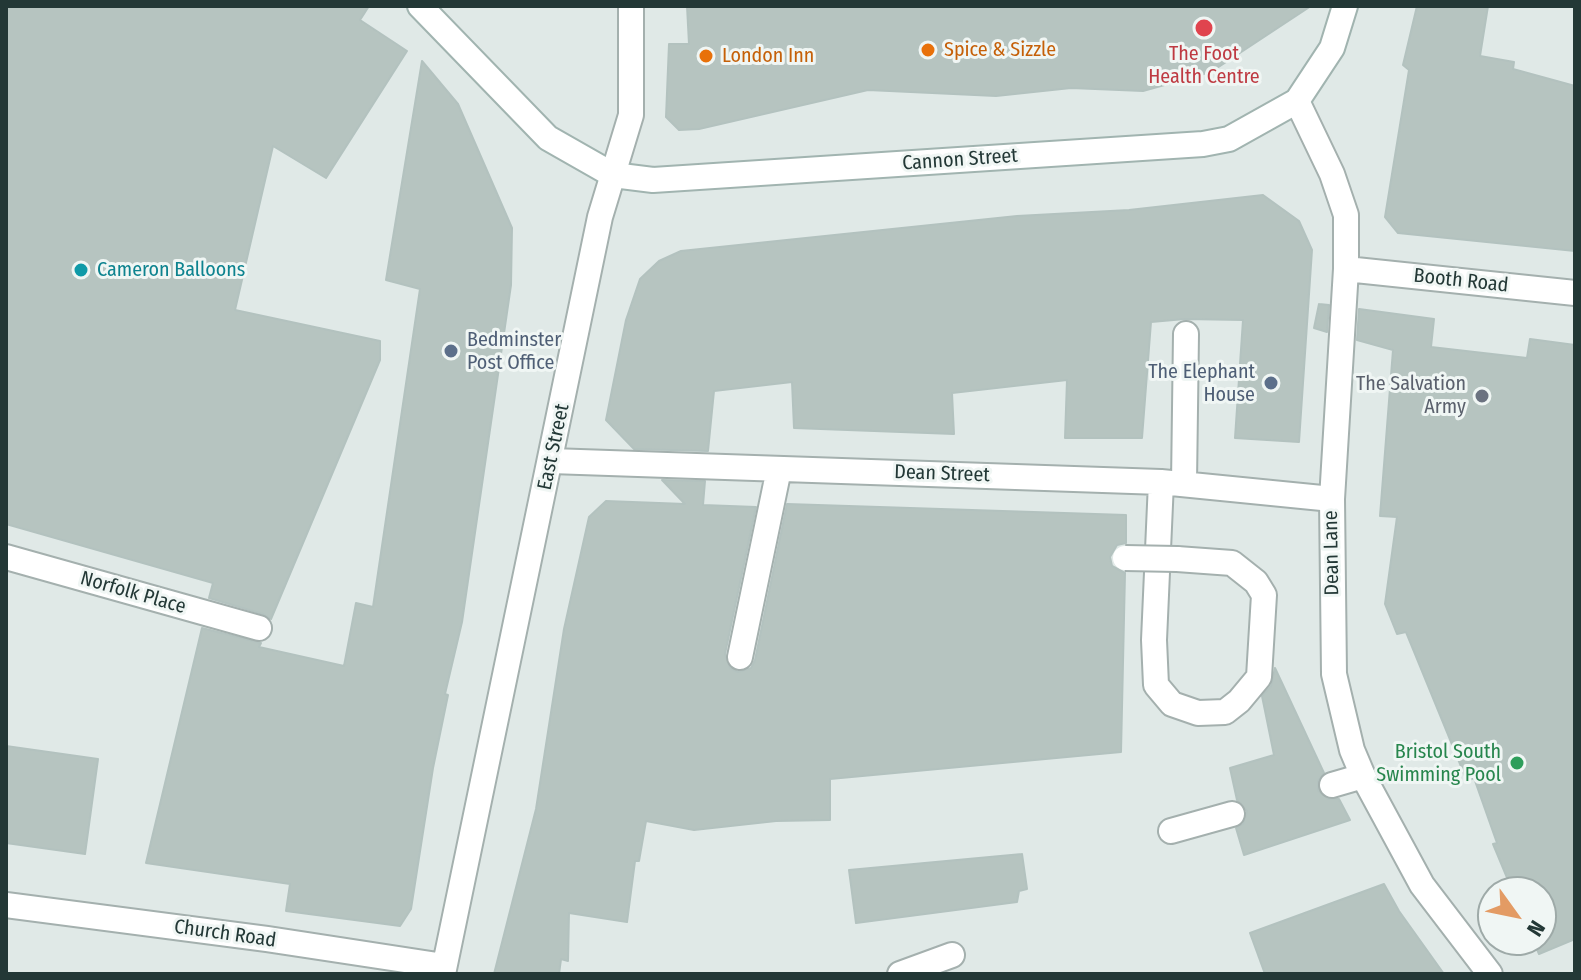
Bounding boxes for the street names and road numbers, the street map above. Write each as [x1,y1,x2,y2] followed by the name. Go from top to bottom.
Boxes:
[901,144,1019,176] street label: Cannon Street
[1412,264,1510,298] street label: Booth Road
[533,402,575,492] street label: East Street
[894,460,990,488] street label: Dean Street
[1319,510,1345,596] street label: Dean Lane
[77,566,189,620] street label: Norfolk Place
[173,915,277,953] street label: Church Road

